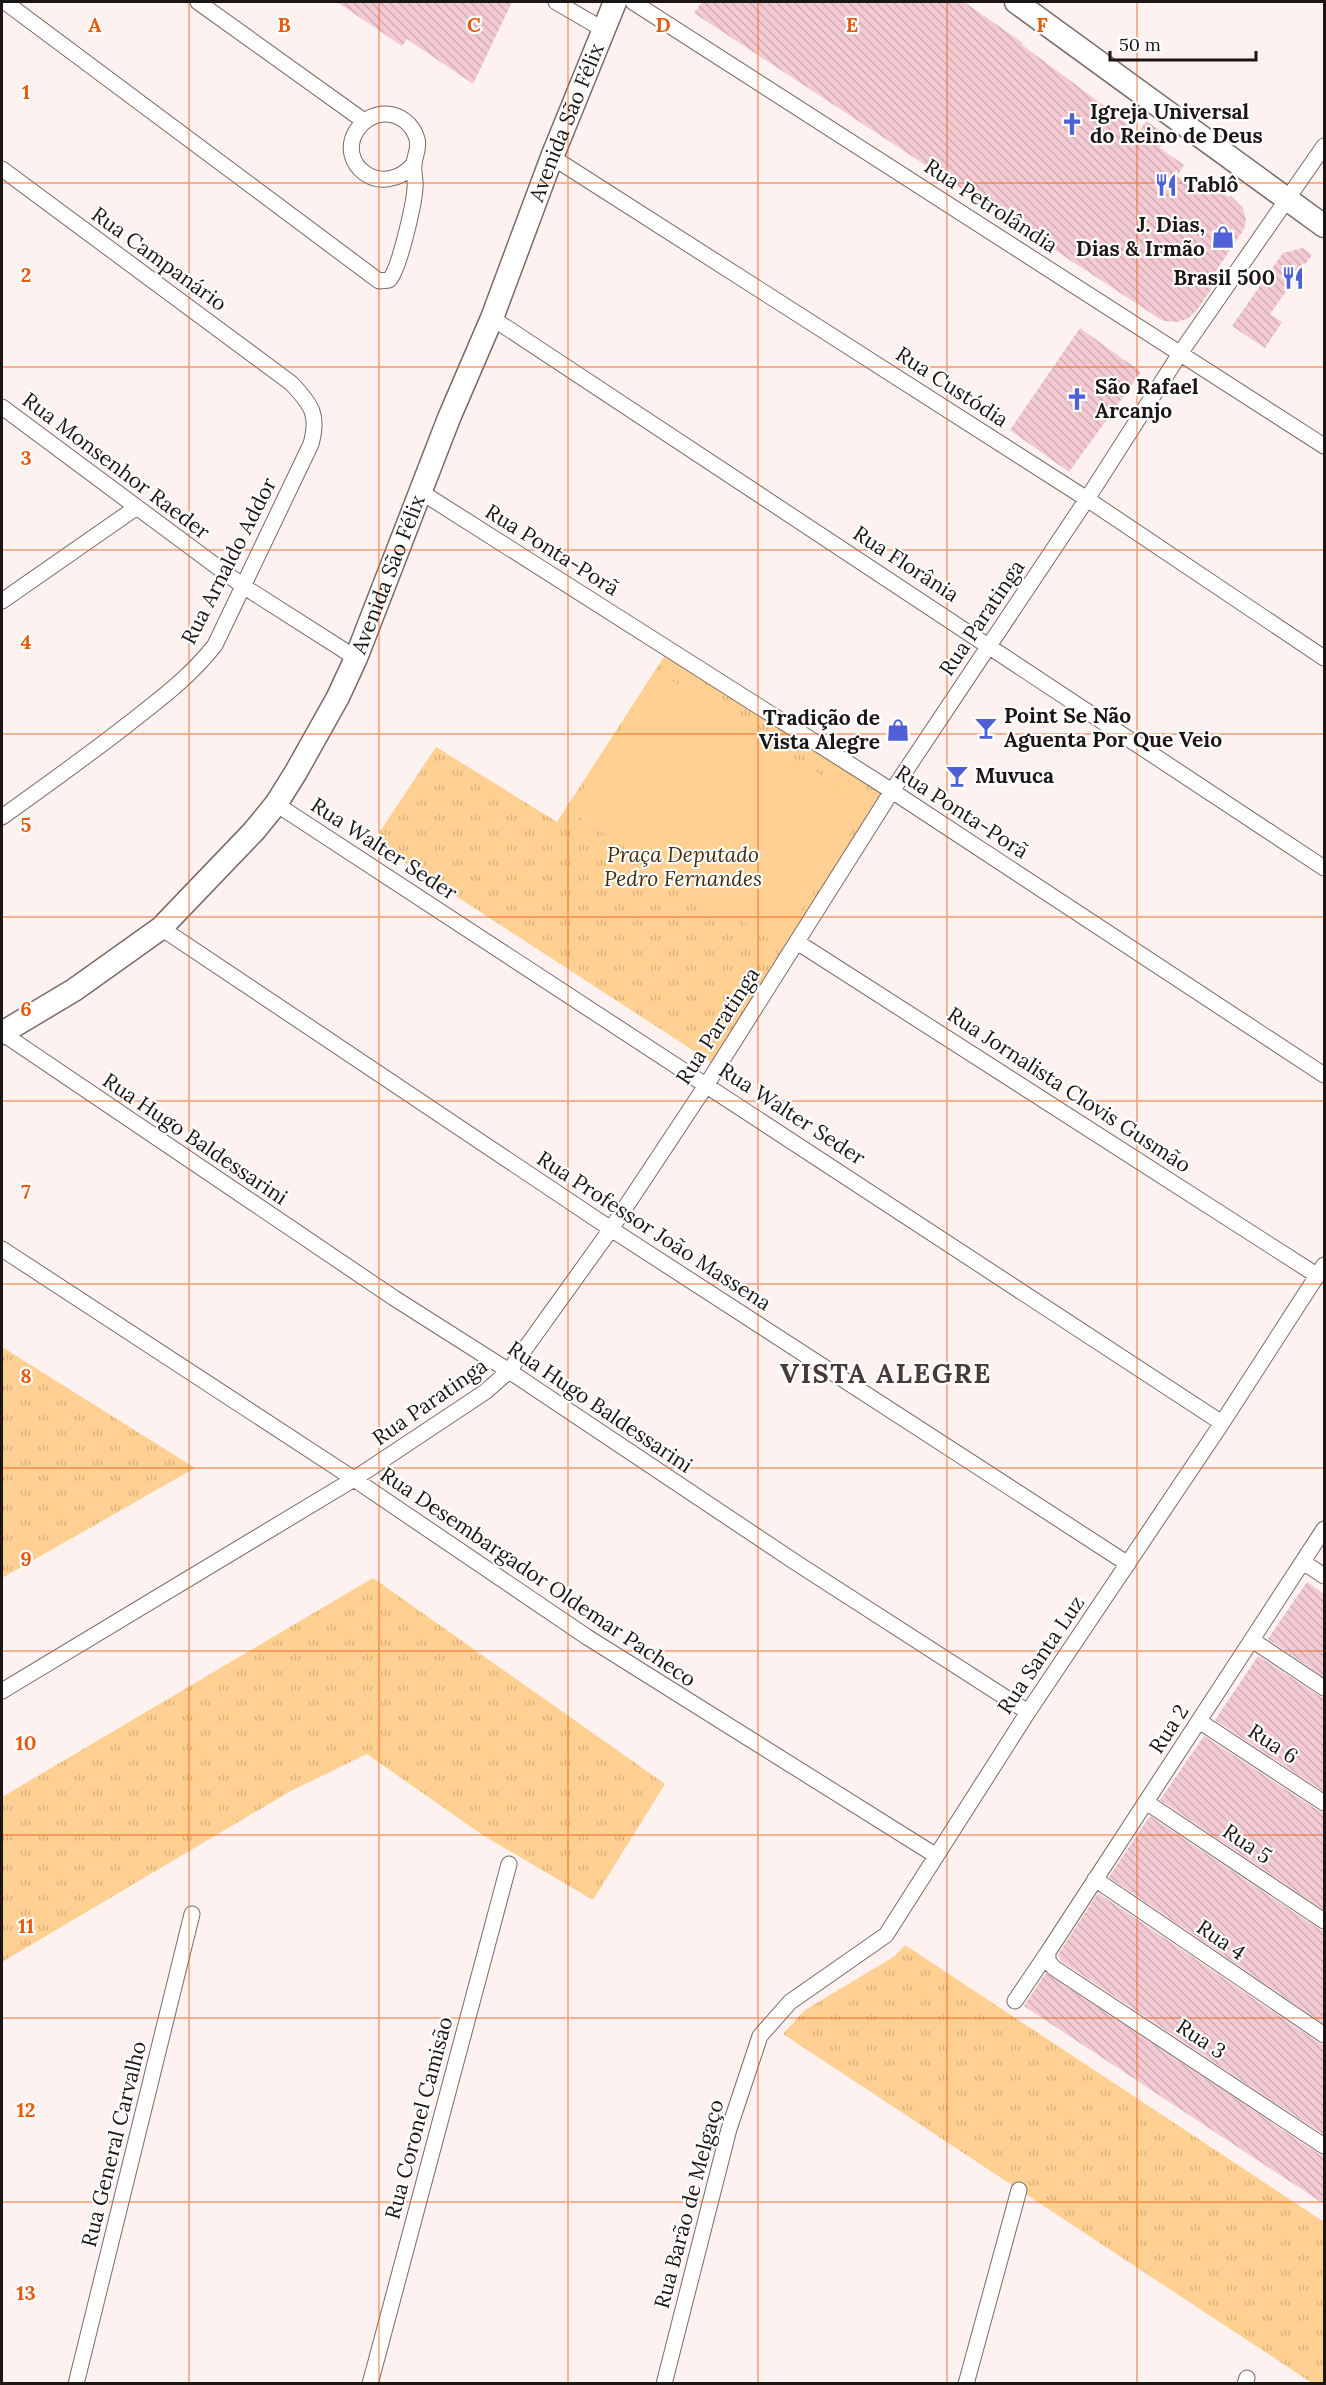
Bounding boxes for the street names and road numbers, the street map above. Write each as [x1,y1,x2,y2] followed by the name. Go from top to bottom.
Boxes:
[522,39,610,206] street label: Avenida São Félix
[919,152,1063,259] street label: Rua Petrolândia
[86,200,232,317] street label: Rua Campanário
[891,340,1014,433] street label: Rua Custódia
[17,386,215,545] street label: Rua Monsenhor Raeder
[175,473,282,649] street label: Rua Arnaldo Addor
[345,491,431,659] street label: Avenida São Félix
[480,498,624,602] street label: Rua Ponta-Porã
[848,519,964,608] street label: Rua Florânia
[933,554,1030,681] street label: Rua Paratinga
[891,759,1034,865] street label: Rua Ponta-Porã
[306,791,463,906] street label: Rua Walter Seder
[670,962,766,1089] street label: Rua Paratinga
[942,1001,1196,1179] street label: Rua Jornalista Clovis Gusmão
[714,1056,871,1171] street label: Rua Walter Seder
[98,1067,293,1211] street label: Rua Hugo Baldessarini
[532,1145,777,1317] street label: Rua Professor João Massena
[503,1335,698,1479] street label: Rua Hugo Baldessarini
[367,1352,493,1451] street label: Rua Paratinga
[375,1460,701,1693] street label: Rua Desembargador Oldemar Pacheco
[991,1590,1090,1719] street label: Rua Santa Luz
[1143,1699,1194,1758] street label: Rua 2
[1243,1717,1303,1770] street label: Rua 6
[1218,1817,1277,1870] street label: Rua 5
[1192,1913,1251,1966] street label: Rua 4
[1171,2013,1231,2065] street label: Rua 3
[378,2014,459,2222] street label: Rua Coronel Camisão
[75,2038,152,2250] street label: Rua General Carvalho
[648,2097,729,2311] street label: Rua Barão de Melgaço

